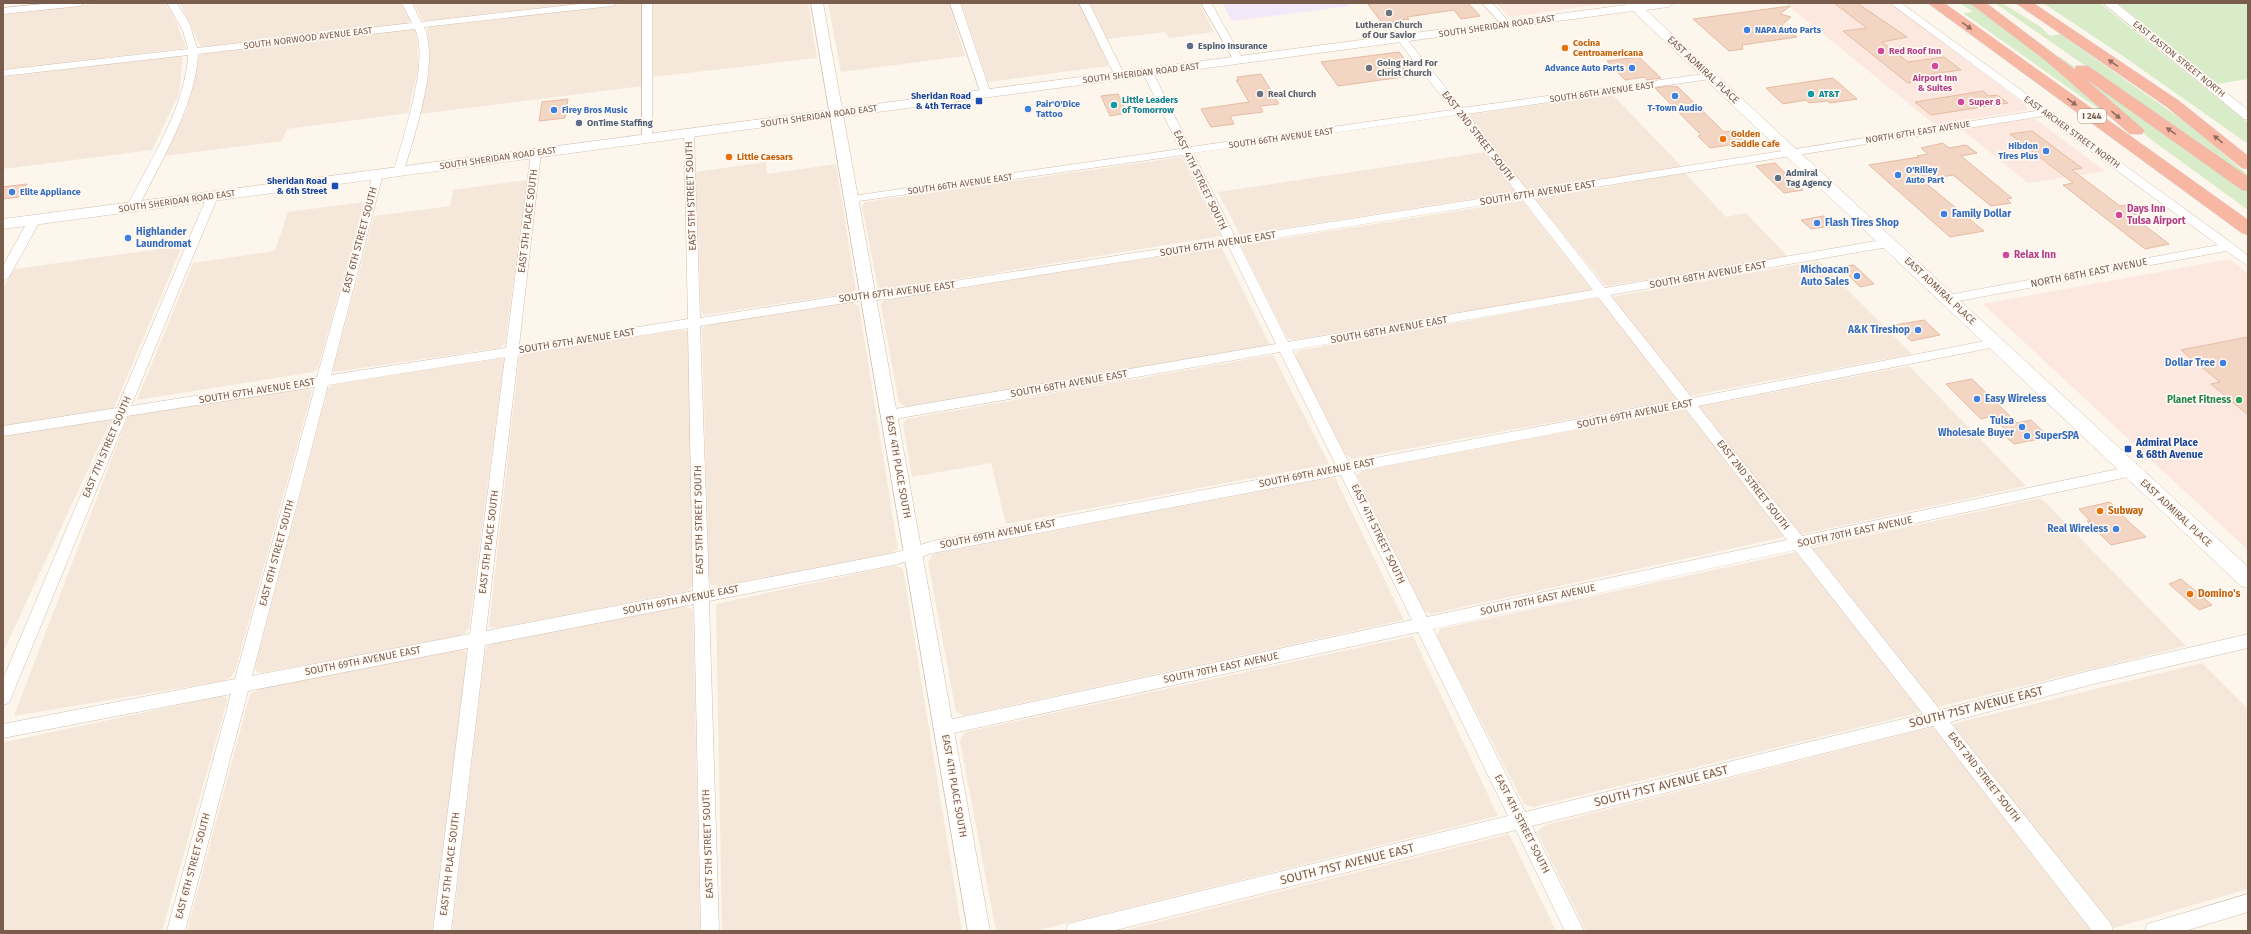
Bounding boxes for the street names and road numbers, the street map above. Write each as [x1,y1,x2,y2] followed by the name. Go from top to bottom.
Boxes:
[1438,13,1556,39] street label: SOUTH SHERIDAN ROAD EAST
[2131,19,2227,99] street label: EAST EASTON STREET NORTH
[243,25,373,51] street label: SOUTH NORWOOD AVENUE EAST
[1665,34,1741,106] street label: EAST ADMIRAL PLACE
[1082,61,1200,85] street label: SOUTH SHERIDAN ROAD EAST
[1549,80,1656,104] street label: SOUTH 66TH AVENUE EAST
[1439,89,1517,183] street label: EAST 2ND STREET SOUTH
[2022,94,2122,170] street label: EAST ARCHER STREET NORTH
[760,103,878,129] street label: SOUTH SHERIDAN ROAD EAST
[2078,109,2106,123] road number: I 244
[1865,119,1971,145] street label: NORTH 67TH EAST AVENUE
[1228,126,1335,150] street label: SOUTH 66TH AVENUE EAST
[1171,128,1229,232] street label: EAST 4TH STREET SOUTH
[683,141,699,251] street label: EAST 5TH STREET SOUTH
[439,145,557,171] street label: SOUTH SHERIDAN ROAD EAST
[516,168,540,274] street label: EAST 5TH PLACE SOUTH
[907,172,1014,196] street label: SOUTH 66TH AVENUE EAST
[1479,178,1598,208] street label: SOUTH 67TH AVENUE EAST
[340,186,380,294] street label: EAST 6TH STREET SOUTH
[118,188,236,214] street label: SOUTH SHERIDAN ROAD EAST
[1159,229,1278,259] street label: SOUTH 67TH AVENUE EAST
[1902,255,1978,327] street label: EAST ADMIRAL PLACE
[2029,256,2149,290] street label: NORTH 68TH EAST AVENUE
[1649,259,1768,291] street label: SOUTH 68TH AVENUE EAST
[838,279,957,305] street label: SOUTH 67TH AVENUE EAST
[1330,314,1449,346] street label: SOUTH 68TH AVENUE EAST
[518,326,637,356] street label: SOUTH 67TH AVENUE EAST
[1010,368,1129,400] street label: SOUTH 68TH AVENUE EAST
[198,376,317,406] street label: SOUTH 67TH AVENUE EAST
[80,394,134,500] street label: EAST 7TH STREET SOUTH
[1576,397,1695,431] street label: SOUTH 69TH AVENUE EAST
[883,414,913,520] street label: EAST 4TH PLACE SOUTH
[1714,438,1792,532] street label: EAST 2ND STREET SOUTH
[1258,456,1377,490] street label: SOUTH 69TH AVENUE EAST
[692,465,706,575] street label: EAST 5TH STREET SOUTH
[2138,477,2214,549] street label: EAST ADMIRAL PLACE
[1349,482,1407,586] street label: EAST 4TH STREET SOUTH
[477,489,501,595] street label: EAST 5TH PLACE SOUTH
[257,499,297,607] street label: EAST 6TH STREET SOUTH
[1796,514,1914,550] street label: SOUTH 70TH EAST AVENUE
[939,517,1058,551] street label: SOUTH 69TH AVENUE EAST
[1479,582,1597,618] street label: SOUTH 70TH EAST AVENUE
[622,583,741,617] street label: SOUTH 69TH AVENUE EAST
[304,644,423,678] street label: SOUTH 69TH AVENUE EAST
[1162,650,1280,686] street label: SOUTH 70TH EAST AVENUE
[1908,683,2045,730] street label: SOUTH 71ST AVENUE EAST
[1945,730,2023,824] street label: EAST 2ND STREET SOUTH
[939,733,969,839] street label: EAST 4TH PLACE SOUTH
[1593,762,1730,809] street label: SOUTH 71ST AVENUE EAST
[1492,772,1552,876] street label: EAST 4TH STREET SOUTH
[700,789,716,899] street label: EAST 5TH STREET SOUTH
[438,811,462,917] street label: EAST 5TH PLACE SOUTH
[173,812,213,920] street label: EAST 6TH STREET SOUTH
[1279,840,1416,887] street label: SOUTH 71ST AVENUE EAST

